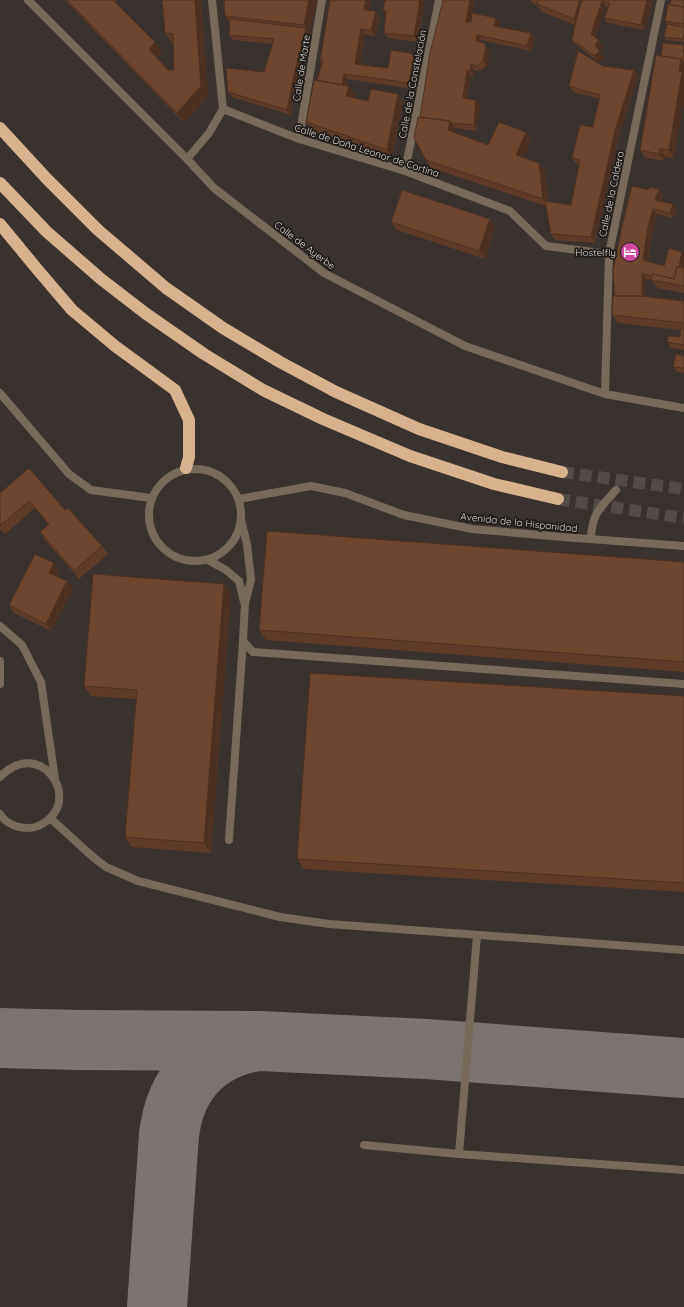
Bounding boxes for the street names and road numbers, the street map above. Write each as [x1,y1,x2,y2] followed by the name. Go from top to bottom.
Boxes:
[396,29,429,140] street label: Calle de la Constelación
[290,34,313,102] street label: Calle de Marte
[293,121,441,180] street label: Calle de Doña Leonor de Cortina
[596,150,627,238] street label: Calle de la Caldera
[272,218,338,273] street label: Calle de Ayerbe
[460,510,578,535] street label: Avenida de la Hispanidad

